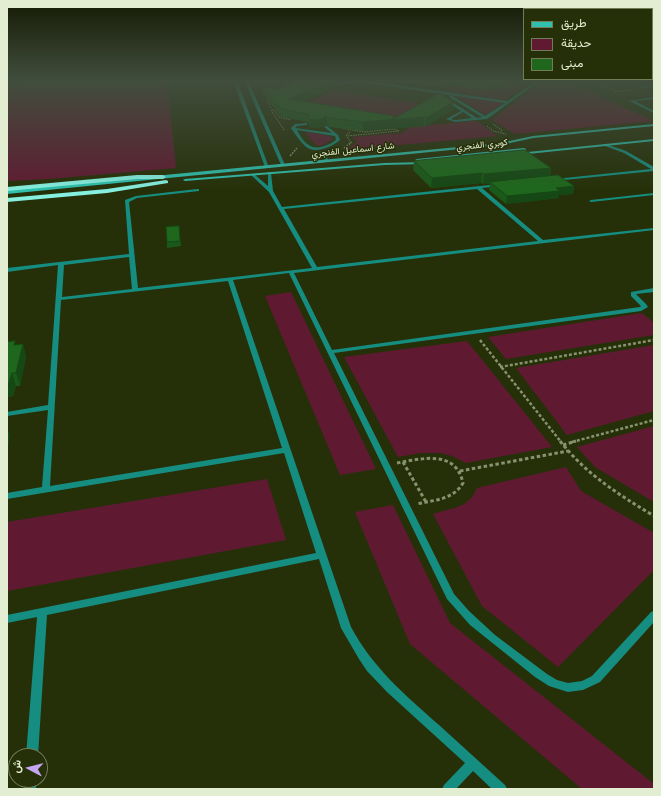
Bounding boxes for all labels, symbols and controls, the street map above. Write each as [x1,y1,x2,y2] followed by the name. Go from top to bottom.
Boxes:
[523,8,653,80] legend
[561,16,586,30] text: طريق
[561,36,591,50] text: حديقة
[561,56,583,70] text: مبنى
[456,137,508,153] street label: كوبري الفنجري
[311,140,395,160] street label: شارع اسماعيل الفنجري
[8,748,48,788] north arrow
[9,759,24,774] text: ش

